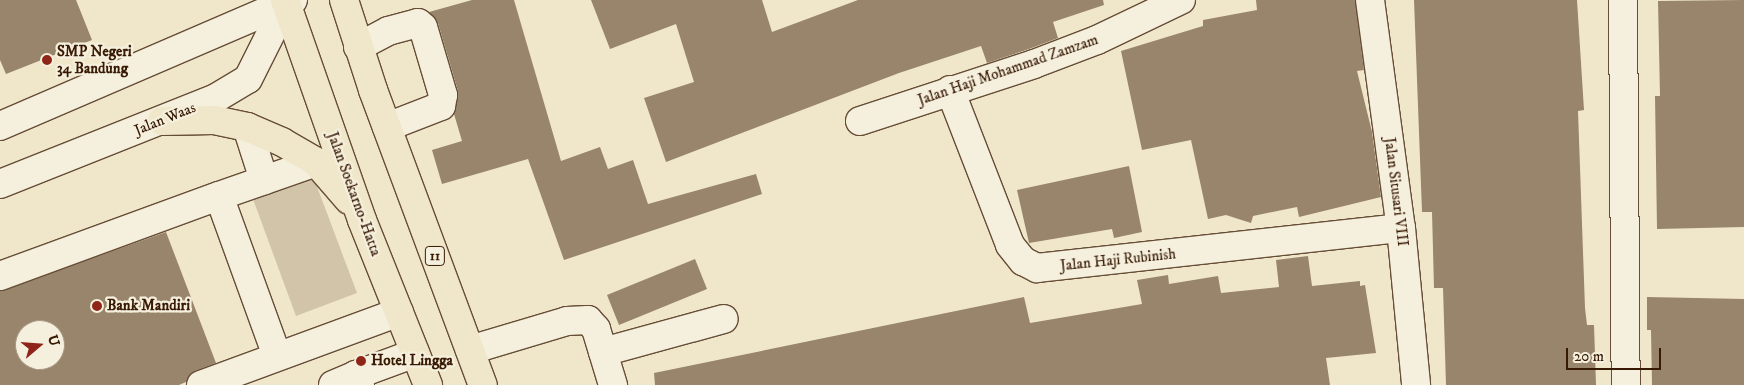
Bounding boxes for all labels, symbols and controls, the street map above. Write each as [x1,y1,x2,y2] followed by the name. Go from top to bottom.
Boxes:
[915,31,1101,109] street label: Jalan Haji Mohammad Zamzam
[57,42,132,77] place label: SMP Negeri 34 Bandung
[41,54,53,66] marker: SMP Negeri 34 Bandung
[132,99,198,139] street label: Jalan Waas
[323,129,385,259] street label: Jalan Soekarno-Hatta
[1380,136,1412,248] street label: Jalan Situsari VIII
[424,245,446,268] road number: 11
[1059,245,1177,275] street label: Jalan Haji Rubinish
[107,297,190,315] place label: Bank Mandiri
[91,300,103,312] marker: Bank Mandiri
[15,320,65,370] north arrow
[43,333,64,349] text: U
[1569,338,1664,370] scale bar
[1574,347,1604,366] text: 20 m
[371,352,453,370] place label: Hotel Lingga
[355,355,367,367] marker: Hotel Lingga

